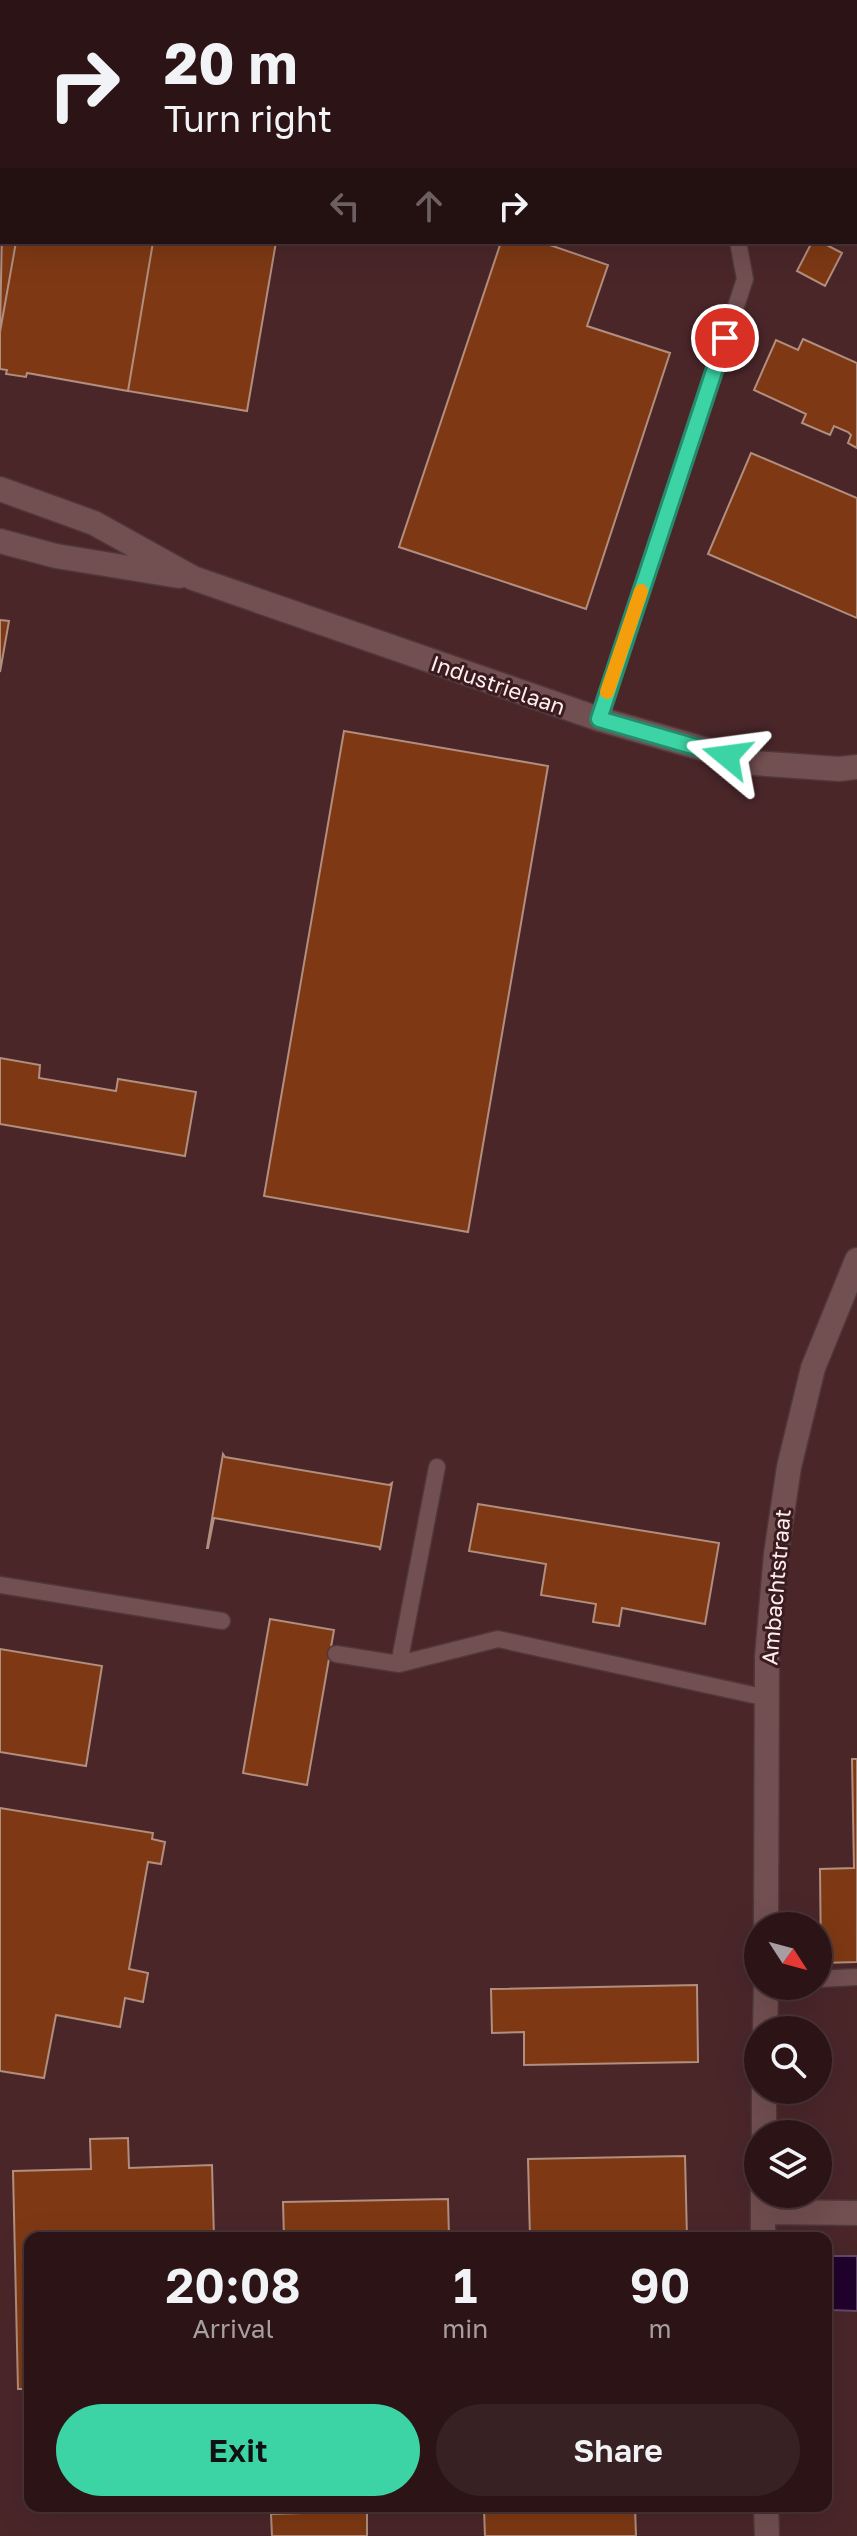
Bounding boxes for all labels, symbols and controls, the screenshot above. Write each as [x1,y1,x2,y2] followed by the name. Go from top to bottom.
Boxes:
[164,29,298,96] text: 20 m
[32,32,136,136] icon: right
[164,97,332,140] text: Turn right
[323,184,367,228] icon: left
[407,184,451,228] icon: ahead
[491,184,535,228] icon: right
[691,304,759,372] pin
[703,316,747,360] icon: arrive
[427,649,569,720] street label: Industrielaan
[685,714,769,798] position arrow
[755,1508,796,1666] street label: Ambachtstraat
[744,1912,832,2000] north arrow
[744,1912,832,2208] map controls
[744,2016,832,2104] button: search
[744,2120,832,2208] button: layers
[166,2256,301,2314] text: 20:08
[453,2256,477,2314] text: 1
[630,2256,690,2314] text: 90
[192,2313,274,2344] text: Arrival
[442,2313,488,2344] text: min
[649,2313,672,2344] text: m
[56,2404,420,2496] button: Exit
[436,2404,800,2496] button: Share

